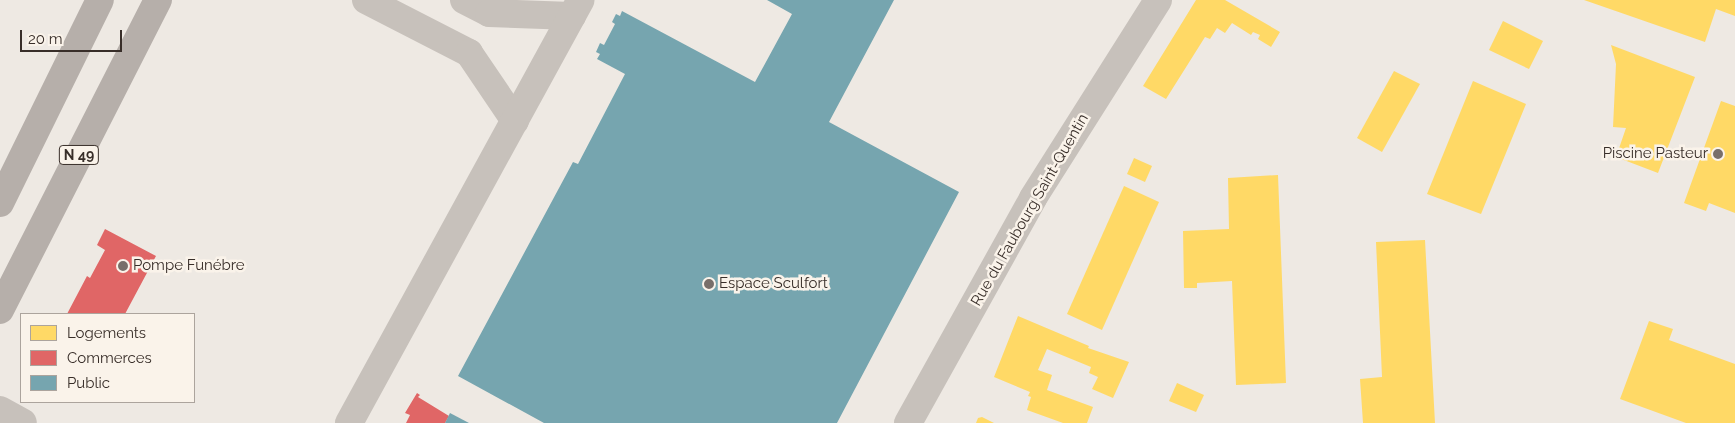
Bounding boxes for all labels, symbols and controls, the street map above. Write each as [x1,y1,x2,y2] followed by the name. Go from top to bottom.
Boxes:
[22,20,125,52] scale bar
[28,30,63,48] text: 20 m
[968,111,1092,309] street label: Rue du Faubourg Saint-Quentin
[58,144,100,166] road number: N 49
[1603,145,1708,163] place label: Piscine Pasteur
[1712,148,1724,160] marker: Piscine Pasteur
[133,257,245,275] place label: Pompe Funébre
[117,260,129,272] marker: Pompe Funébre
[719,275,828,293] place label: Espace Sculfort
[703,278,715,290] marker: Espace Sculfort
[20,313,195,403] legend
[67,324,146,342] text: Logements
[67,349,152,367] text: Commerces
[67,374,110,392] text: Public

